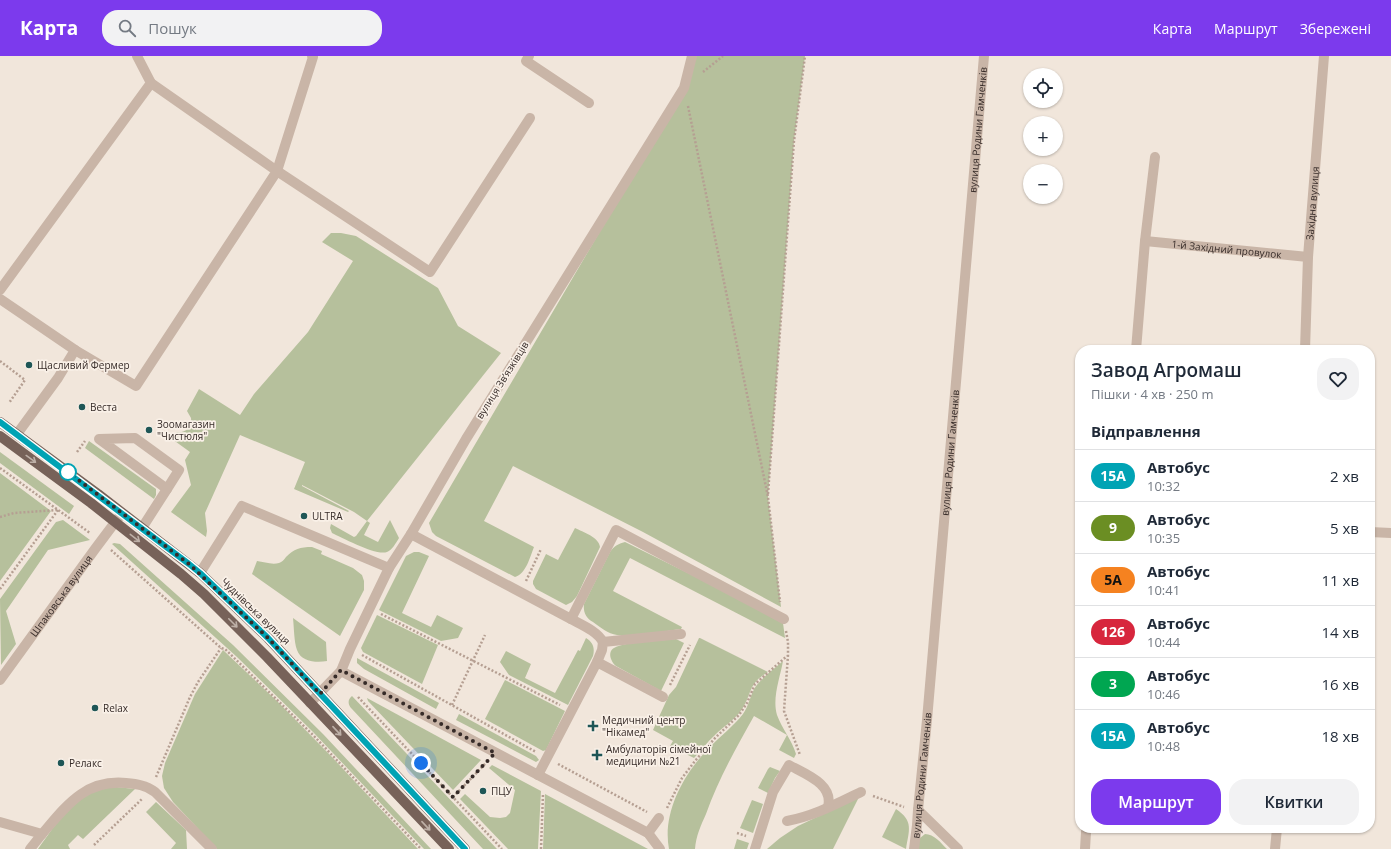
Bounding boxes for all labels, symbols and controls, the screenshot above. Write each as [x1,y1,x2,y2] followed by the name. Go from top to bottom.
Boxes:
[102,10,382,46] search box
[20,15,78,41] text: Карта
[116,17,138,39] icon: search
[148,18,197,38] text: Пошук
[1153,19,1192,38] text: Карта
[1214,19,1278,38] text: Маршрут
[1300,19,1371,38] text: Збережені
[965,66,990,193] street label: вулиця Родини Гамченків
[1023,68,1063,204] map controls
[1023,68,1063,108] button: locate
[1023,116,1063,156] button: +
[1023,164,1063,204] button: −
[1302,166,1322,241] street label: Західна вулиця
[1171,237,1283,261] street label: 1-й Західний провулок
[473,338,532,421] street label: вулиця Звʼязківців
[1091,357,1242,383] text: Завод Агромаш
[37,358,130,372] place label: Щасливий Фермер
[1317,358,1359,400] button: heart
[24,360,34,370] marker: Щасливий Фермер
[1091,385,1213,403] text: Пішки · 4 хв · 250 m
[938,389,962,516] street label: вулиця Родини Гамченків
[90,400,117,414] place label: Веста
[77,402,87,412] marker: Веста
[157,417,215,443] place label: Зоомагазин "Чистюля"
[1091,421,1201,441] text: Відправлення
[144,425,154,435] marker: Зоомагазин "Чистюля"
[26,455,37,463] one-way arrow
[1147,457,1210,477] text: Автобус
[59,463,77,481] unlabelled marker
[1100,466,1126,485] text: 15A
[1330,466,1359,486] text: 2 хв
[1147,477,1180,495] text: 10:32
[312,509,343,523] place label: ULTRA
[1147,509,1210,529] text: Автобус
[299,511,309,521] marker: ULTRA
[1109,518,1117,537] text: 9
[1330,518,1359,538] text: 5 хв
[1147,529,1180,547] text: 10:35
[129,534,140,542] one-way arrow
[27,552,95,639] street label: Шпаковська вулиця
[1147,561,1210,581] text: Автобус
[1104,570,1122,589] text: 5А
[1321,570,1359,590] text: 11 хв
[218,574,294,648] street label: Чуднівська вулиця
[1147,581,1180,599] text: 10:41
[1147,613,1210,633] text: Автобус
[228,618,238,628] one-way arrow
[1101,622,1125,641] text: 126
[1321,622,1359,642] text: 14 хв
[1147,633,1180,651] text: 10:44
[1147,665,1210,685] text: Автобус
[1109,674,1117,693] text: 3
[1321,674,1359,694] text: 16 хв
[1147,685,1180,703] text: 10:46
[103,701,129,715] place label: Relax
[90,703,100,713] marker: Relax
[908,712,935,839] street label: вулиця Родини Гамченків
[602,713,685,739] place label: Медичний центр "Нікамед"
[1147,717,1210,737] text: Автобус
[587,720,599,732] marker: Медичний центр "Нікамед"
[332,726,342,736] one-way arrow
[1100,726,1126,745] text: 15A
[1321,726,1359,746] text: 18 хв
[1147,737,1180,755] text: 10:48
[606,742,711,768] place label: Амбулаторія сімейної медицини №21
[591,749,603,761] marker: Амбулаторія сімейної медицини №21
[411,753,431,773] your location
[69,756,102,770] place label: Релакс
[56,758,66,768] marker: Релакс
[1091,779,1221,825] button: Маршрут
[1229,779,1359,825] button: Квитки
[491,784,513,798] place label: ПЦУ
[478,786,488,796] marker: ПЦУ
[422,821,431,831] one-way arrow

